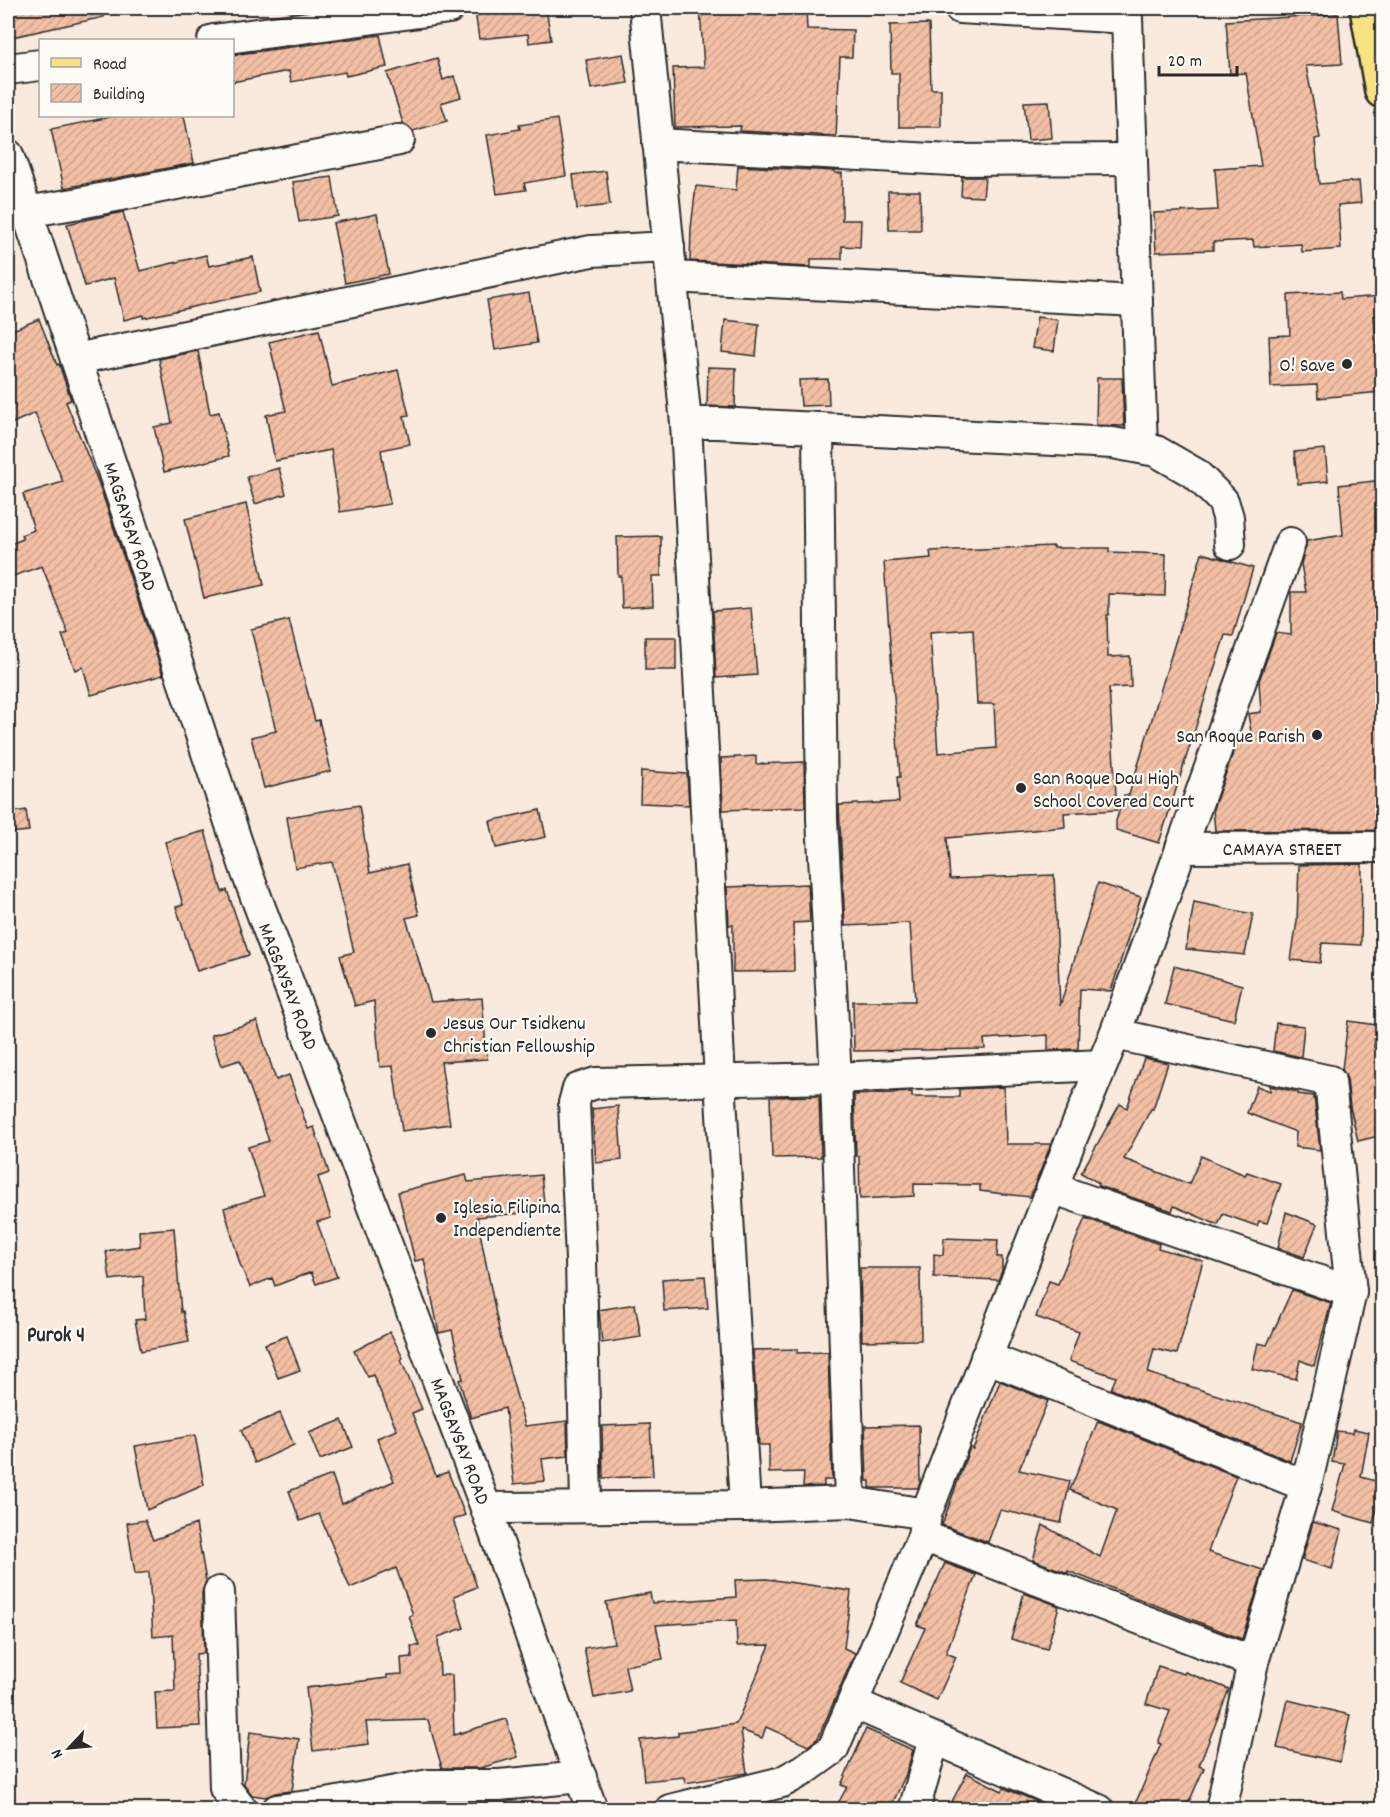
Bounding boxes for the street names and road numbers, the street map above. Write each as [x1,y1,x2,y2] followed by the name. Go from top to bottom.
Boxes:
[94,459,162,595] street label: MAGSAYSAY ROAD
[1223,837,1341,865] street label: CAMAYA STREET
[249,920,323,1055] street label: MAGSAYSAY ROAD
[421,1375,495,1510] street label: MAGSAYSAY ROAD

